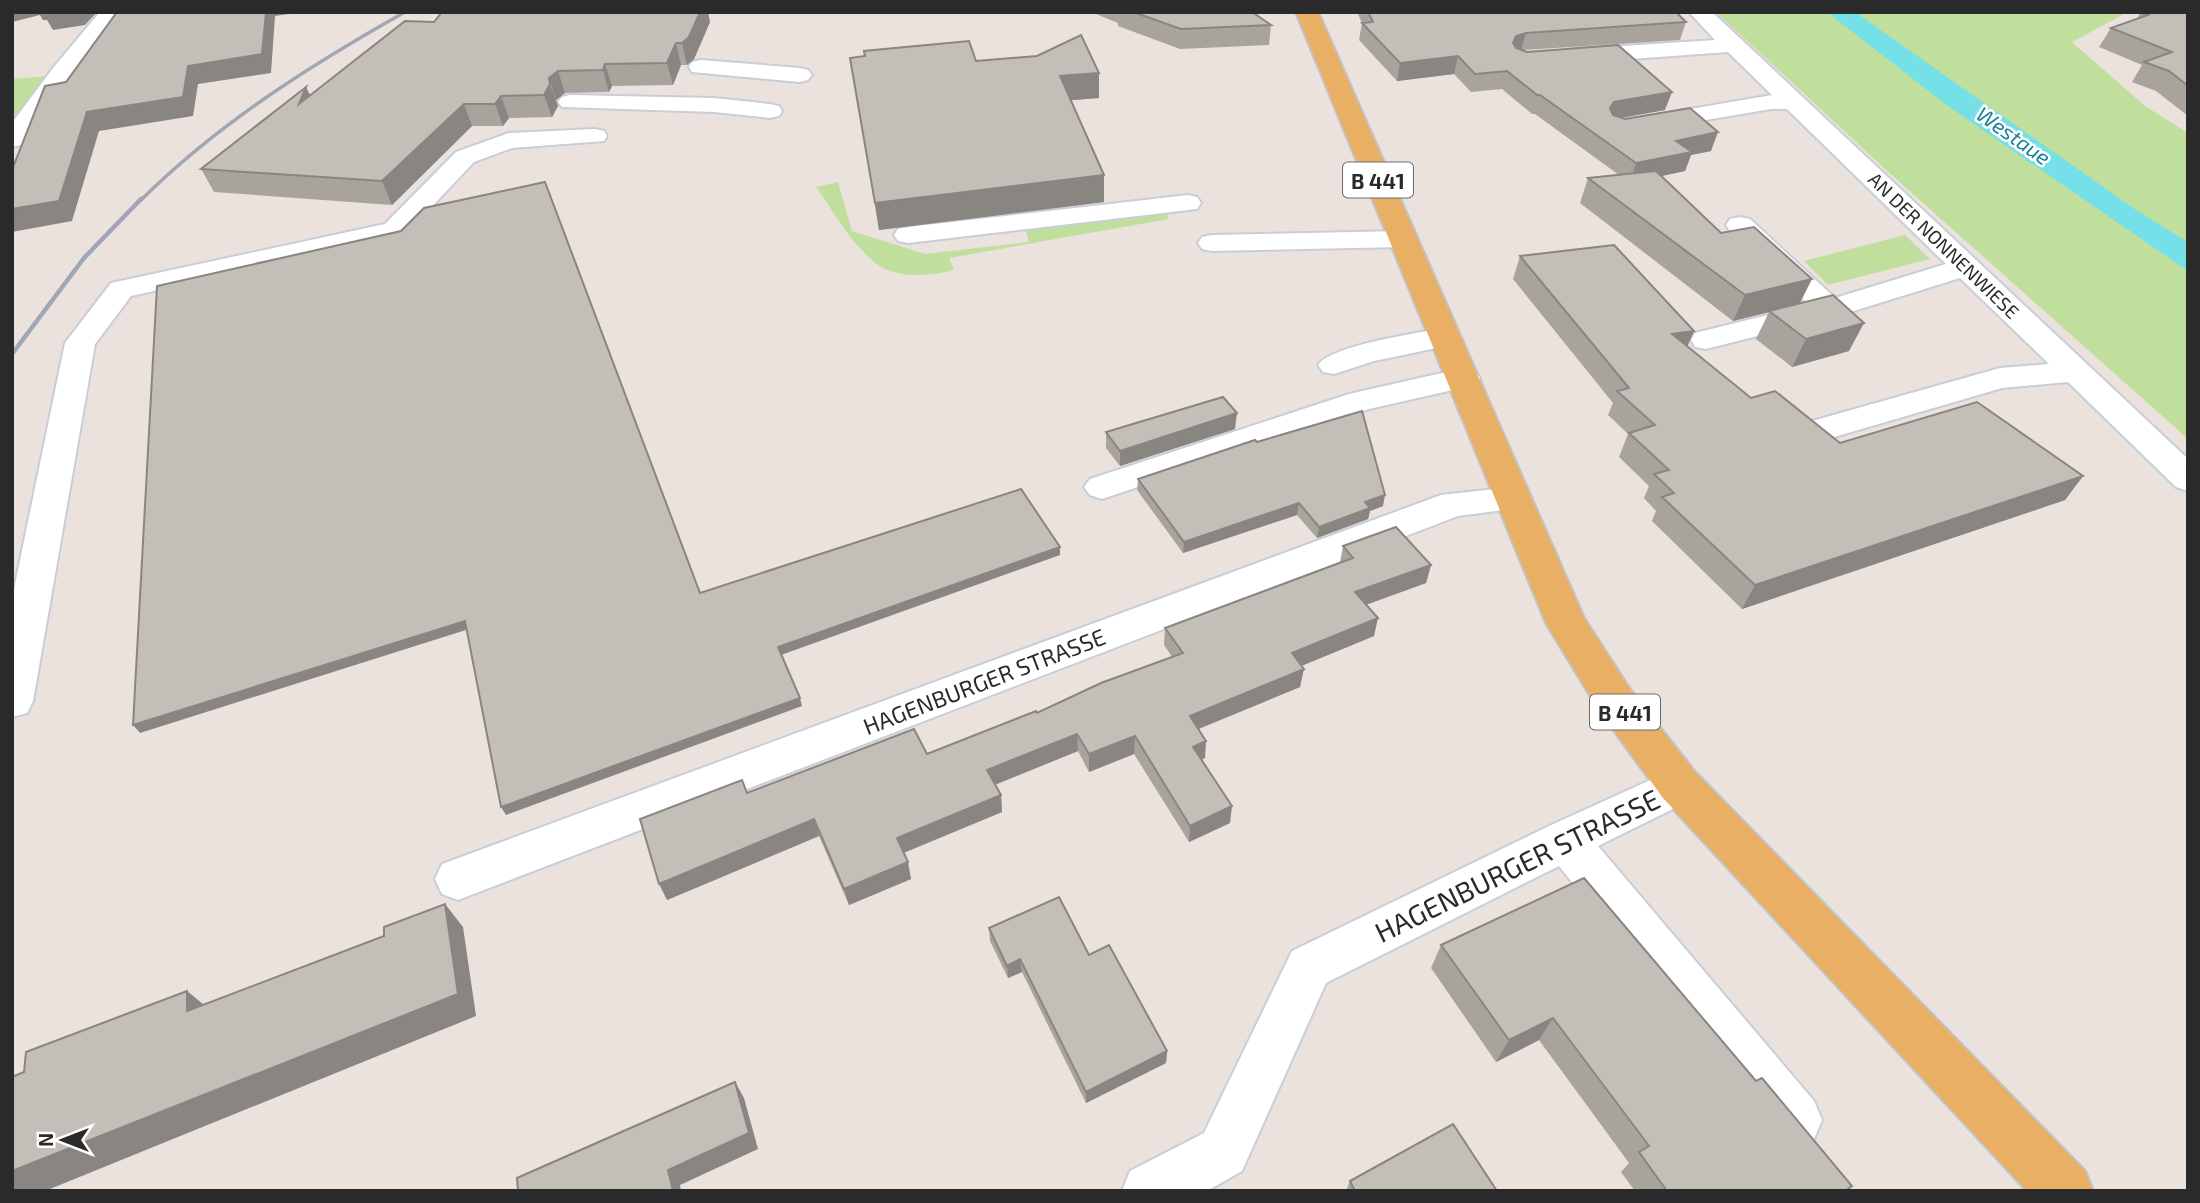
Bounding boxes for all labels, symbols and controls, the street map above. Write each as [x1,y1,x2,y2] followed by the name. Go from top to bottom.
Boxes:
[1972,101,2056,169] water label: Westaue
[1343,162,1413,198] road number: B 441
[1864,167,2024,323] street label: AN DER NONNENWIESE
[859,622,1109,740] street label: HAGENBURGER STRASSE
[1590,694,1660,730] road number: B 441
[1369,781,1665,949] street label: HAGENBURGER STRASSE
[28,1105,98,1175] north arrow
[34,1133,57,1147] text: N

